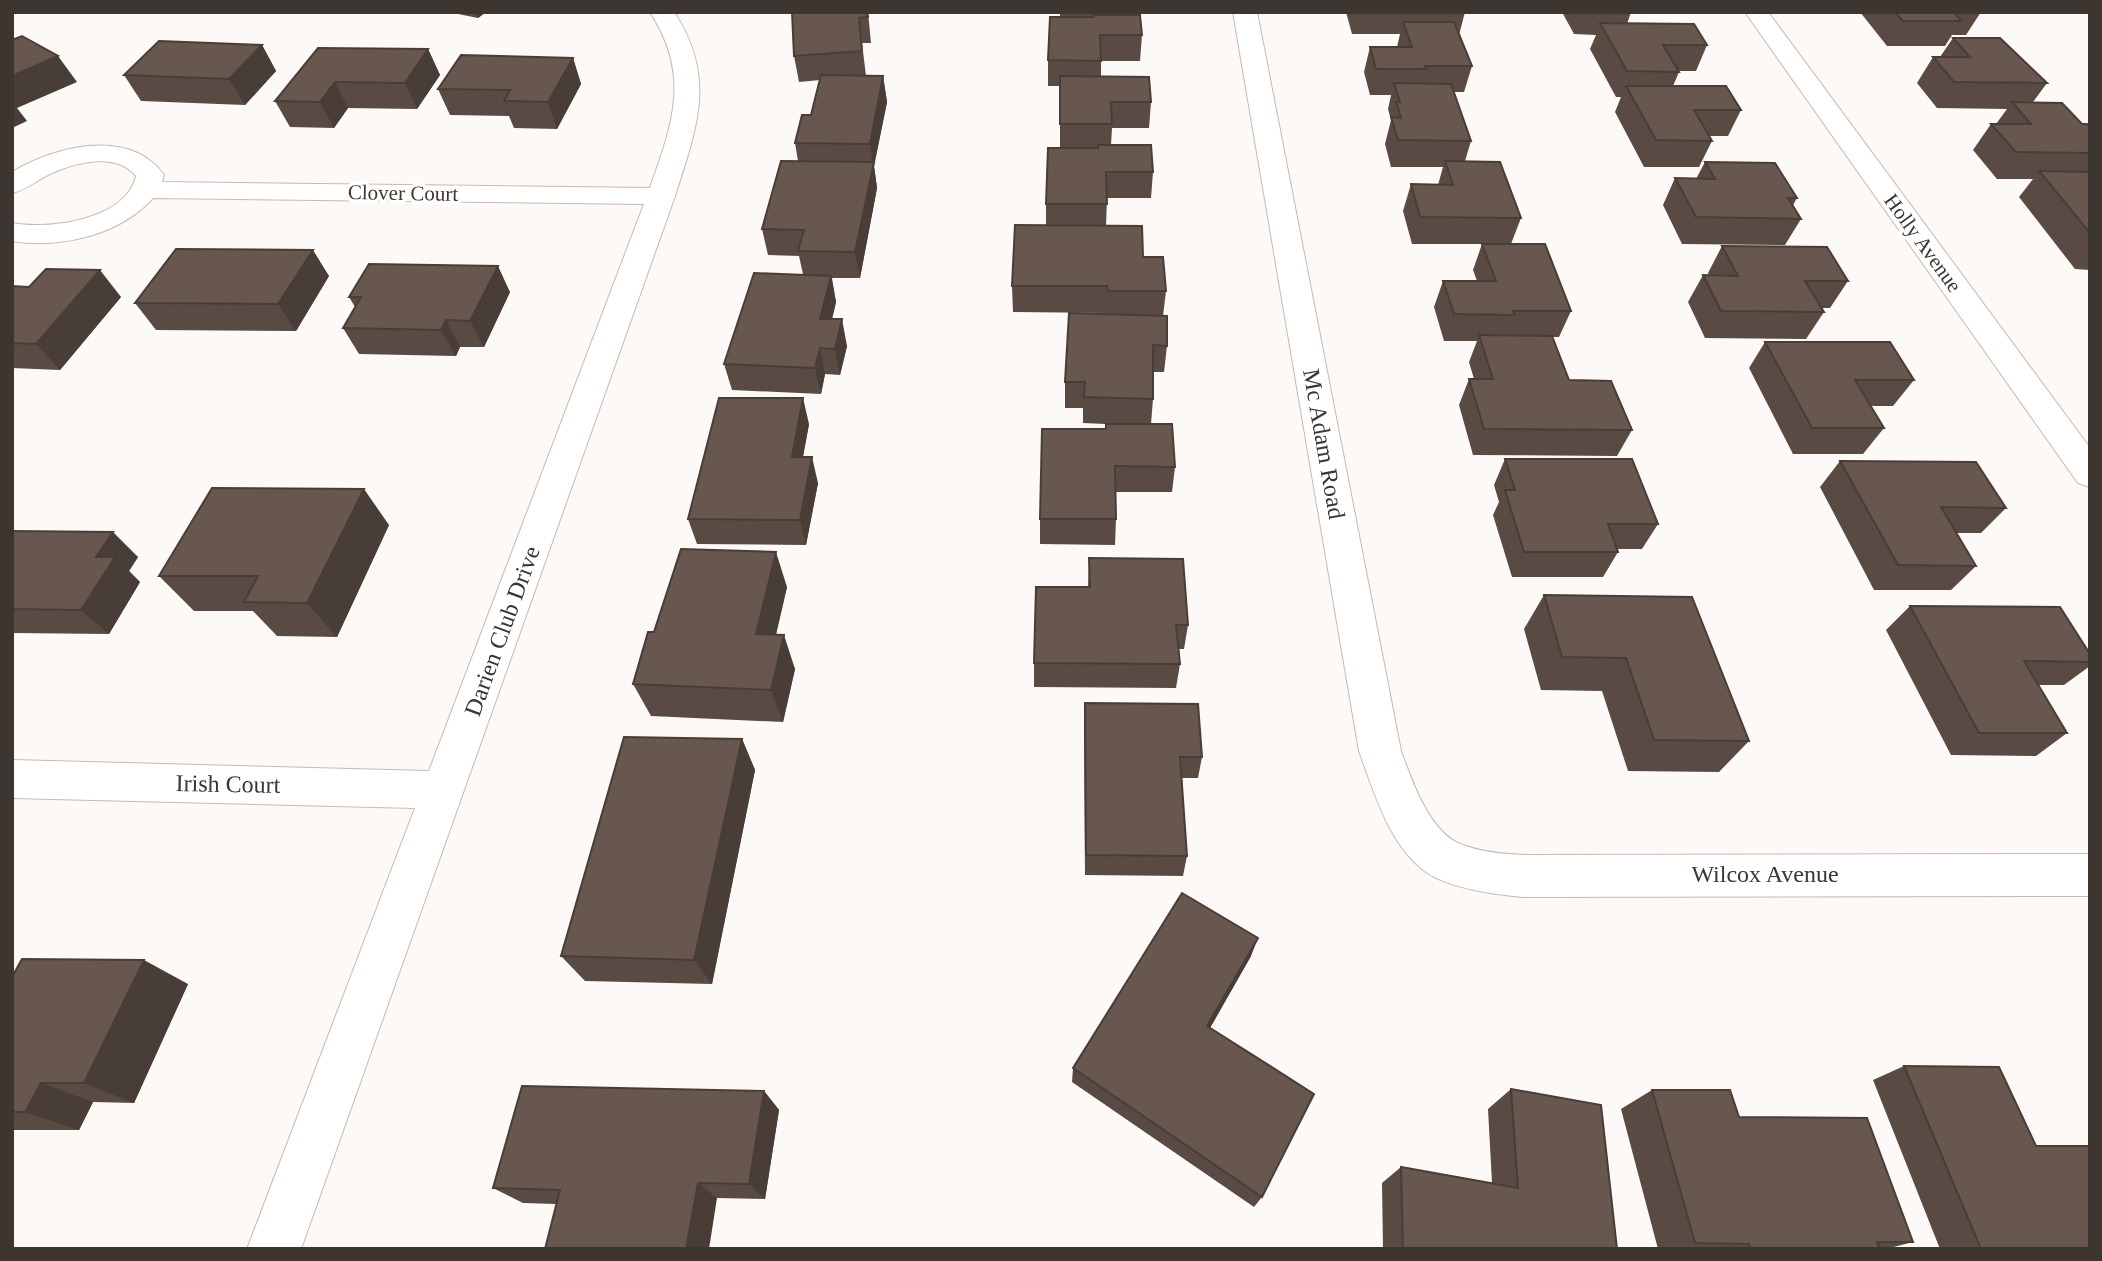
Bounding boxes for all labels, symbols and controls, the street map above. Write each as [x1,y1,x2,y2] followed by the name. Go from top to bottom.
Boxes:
[348,180,458,206] street label: Clover Court
[1879,189,1967,297] street label: Holly Avenue
[1298,367,1350,521] street label: Mc Adam Road
[459,543,545,719] street label: Darien Club Drive
[175,770,281,798] street label: Irish Court
[1691,861,1839,887] street label: Wilcox Avenue

